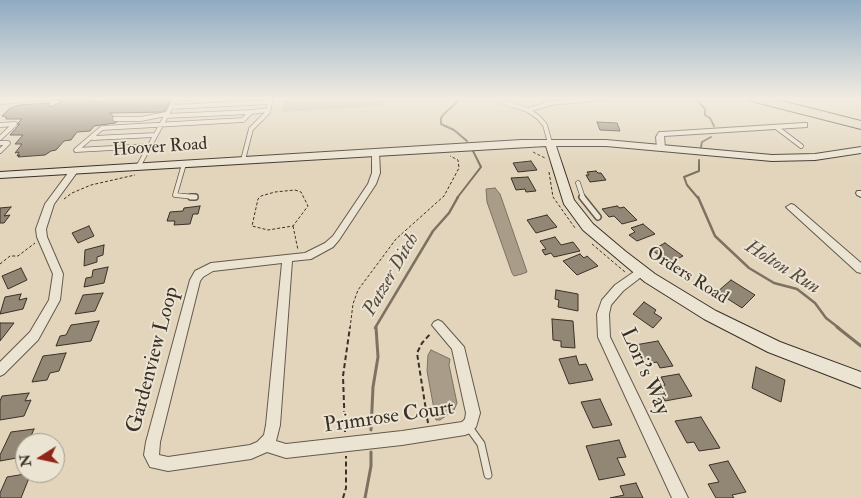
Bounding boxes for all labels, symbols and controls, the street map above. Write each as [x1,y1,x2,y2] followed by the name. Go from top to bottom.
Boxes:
[112,134,208,162] street label: Hoover Road
[359,230,425,320] water label: Patzer Ditch
[740,236,824,300] water label: Holton Run
[642,242,732,310] street label: Orders Road
[122,284,186,436] street label: Gardenview Loop
[614,325,674,419] street label: Lori's Way
[322,396,456,440] street label: Primrose Court
[15,433,65,483] north arrow
[16,453,35,468] text: N

